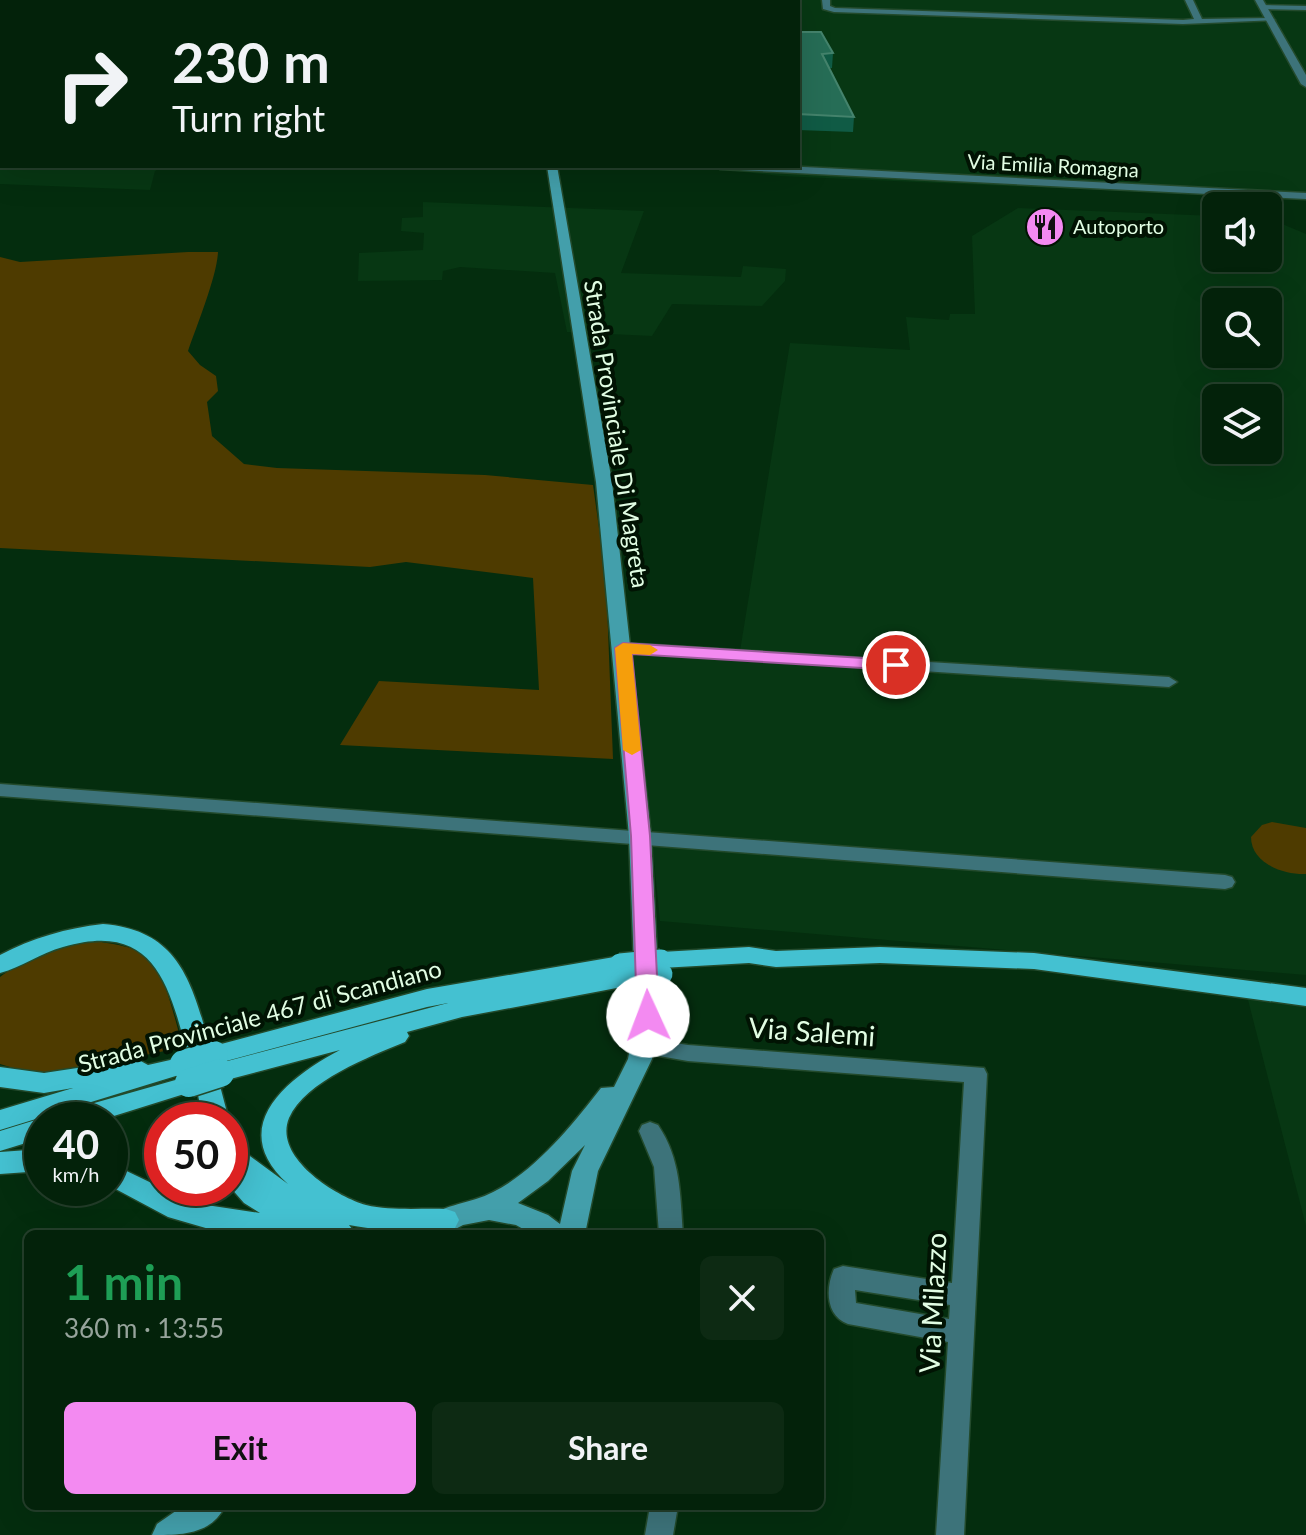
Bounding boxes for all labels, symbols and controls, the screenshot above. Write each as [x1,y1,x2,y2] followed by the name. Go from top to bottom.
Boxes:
[172,28,330,95] text: 230 m
[40,32,144,136] icon: right
[172,96,325,140] text: Turn right
[967,149,1139,181] street label: Via Emilia Romagna
[1202,192,1282,464] map controls
[1202,192,1282,272] button: sound
[1024,206,1066,248] restaurant icon: Autoporto
[1073,214,1164,238] place label: Autoporto
[579,278,656,590] street label: Strada Provinciale Di Magreta
[1202,288,1282,368] button: search
[1202,384,1282,464] button: layers
[862,631,930,699] pin
[874,643,918,687] icon: arrive
[75,953,444,1078] street label: Strada Provinciale 467 di Scandiano
[606,974,690,1058] position arrow
[748,1010,877,1052] street label: Via Salemi
[144,1102,248,1206] speed limit sign: 50
[53,1120,99,1168] text: 40
[53,1162,99,1186] text: km/h
[911,1232,953,1374] street label: Via Milazzo
[64,1253,183,1310] text: 1 min
[700,1256,784,1340] button: close
[64,1312,224,1344] text: 360 m · 13:55
[64,1402,416,1494] button: Exit
[432,1402,784,1494] button: Share

